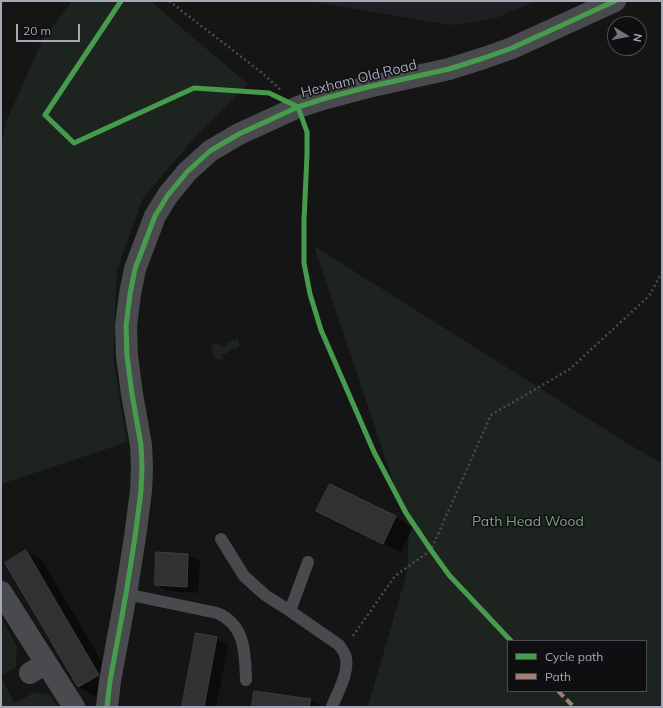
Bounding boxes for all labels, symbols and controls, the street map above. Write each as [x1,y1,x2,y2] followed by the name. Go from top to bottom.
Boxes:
[18,16,82,42] scale bar
[607,16,647,56] north arrow
[23,23,51,38] text: 20 m
[630,33,645,43] text: N
[299,56,419,102] street label: Hexham Old Road
[472,514,584,530] park label: Path Head Wood
[507,640,647,692] legend
[545,649,603,664] text: Cycle path
[545,669,571,684] text: Path

